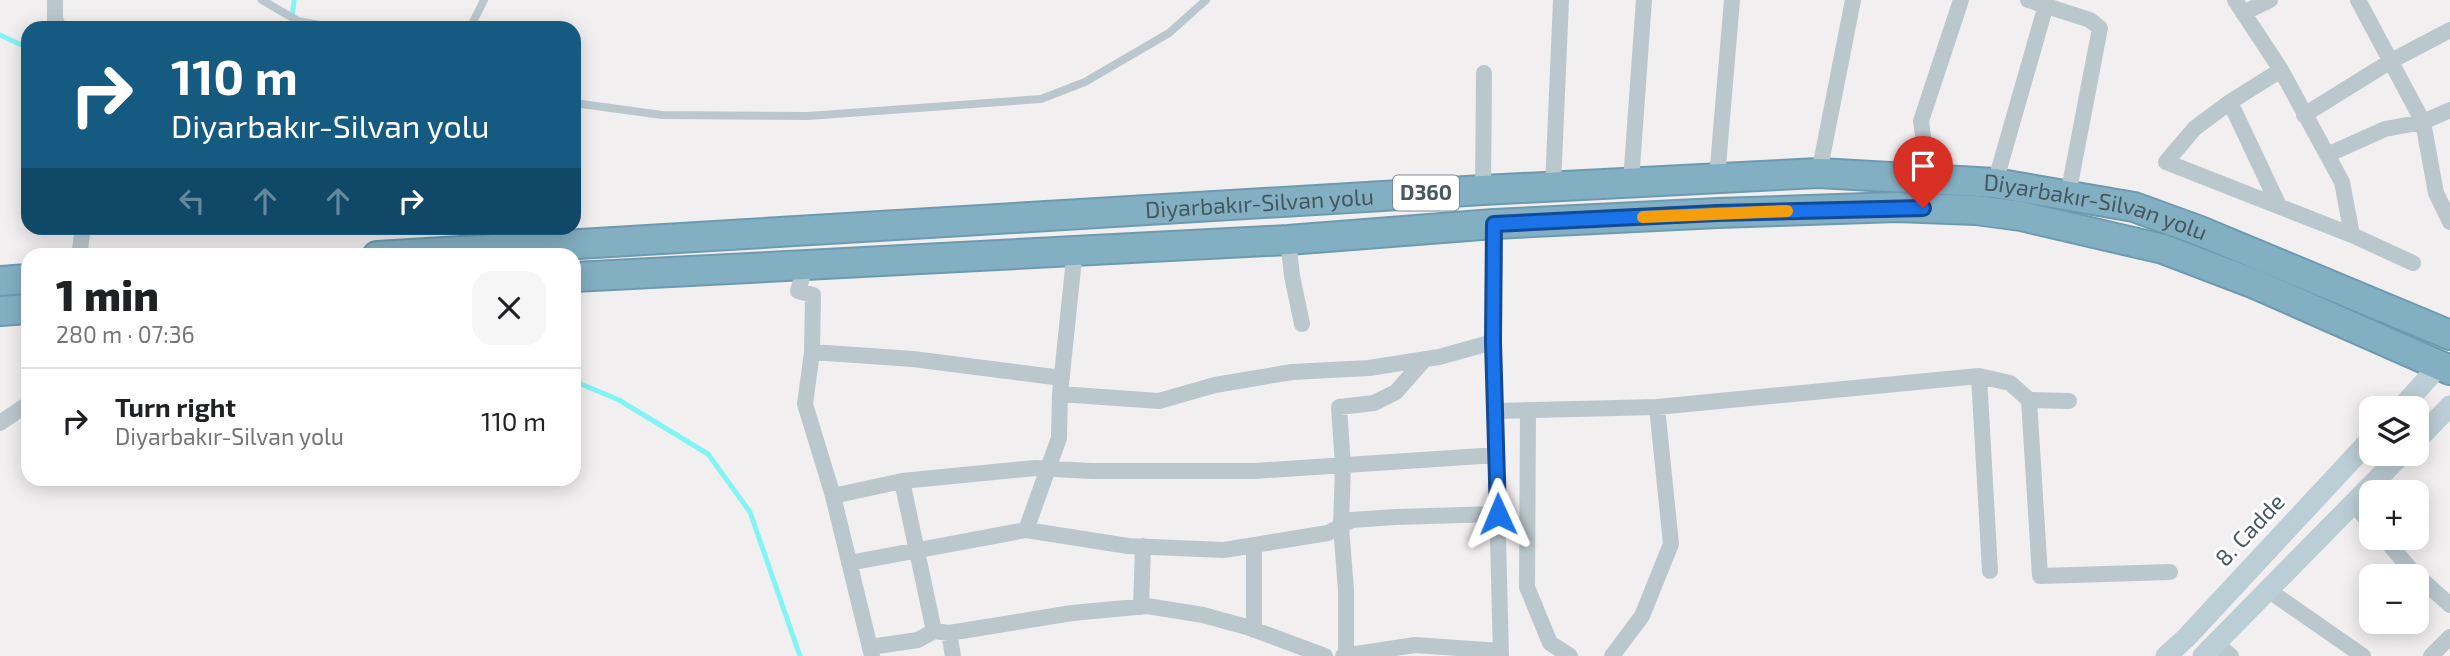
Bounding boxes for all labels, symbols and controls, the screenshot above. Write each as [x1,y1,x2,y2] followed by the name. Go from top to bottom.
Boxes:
[171,46,298,105] text: 110 m
[56,49,147,140] icon: right
[171,106,490,144] text: Diyarbakır-Silvan yolu
[1893,136,1953,208] pin
[1904,147,1942,185] icon: arrive
[1983,167,2212,246] street label: Diyarbakır-Silvan yolu
[1393,176,1459,210] road number: D360
[173,182,211,220] icon: left
[246,182,284,220] icon: ahead
[319,182,357,220] icon: ahead
[392,182,430,220] icon: right
[1144,182,1375,223] street label: Diyarbakır-Silvan yolu
[56,269,159,319] text: 1 min
[472,271,546,345] button: close
[56,320,195,348] text: 280 m · 07:36
[115,391,236,422] text: Turn right
[2359,396,2429,634] map controls
[2359,396,2429,466] button: layers
[56,402,94,440] icon: right
[481,405,546,436] text: 110 m
[115,422,344,450] text: Diyarbakır-Silvan yolu
[1461,477,1535,551] position arrow
[2359,480,2429,550] button: +
[2209,487,2290,571] street label: 8. Cadde
[2359,564,2429,634] button: −

